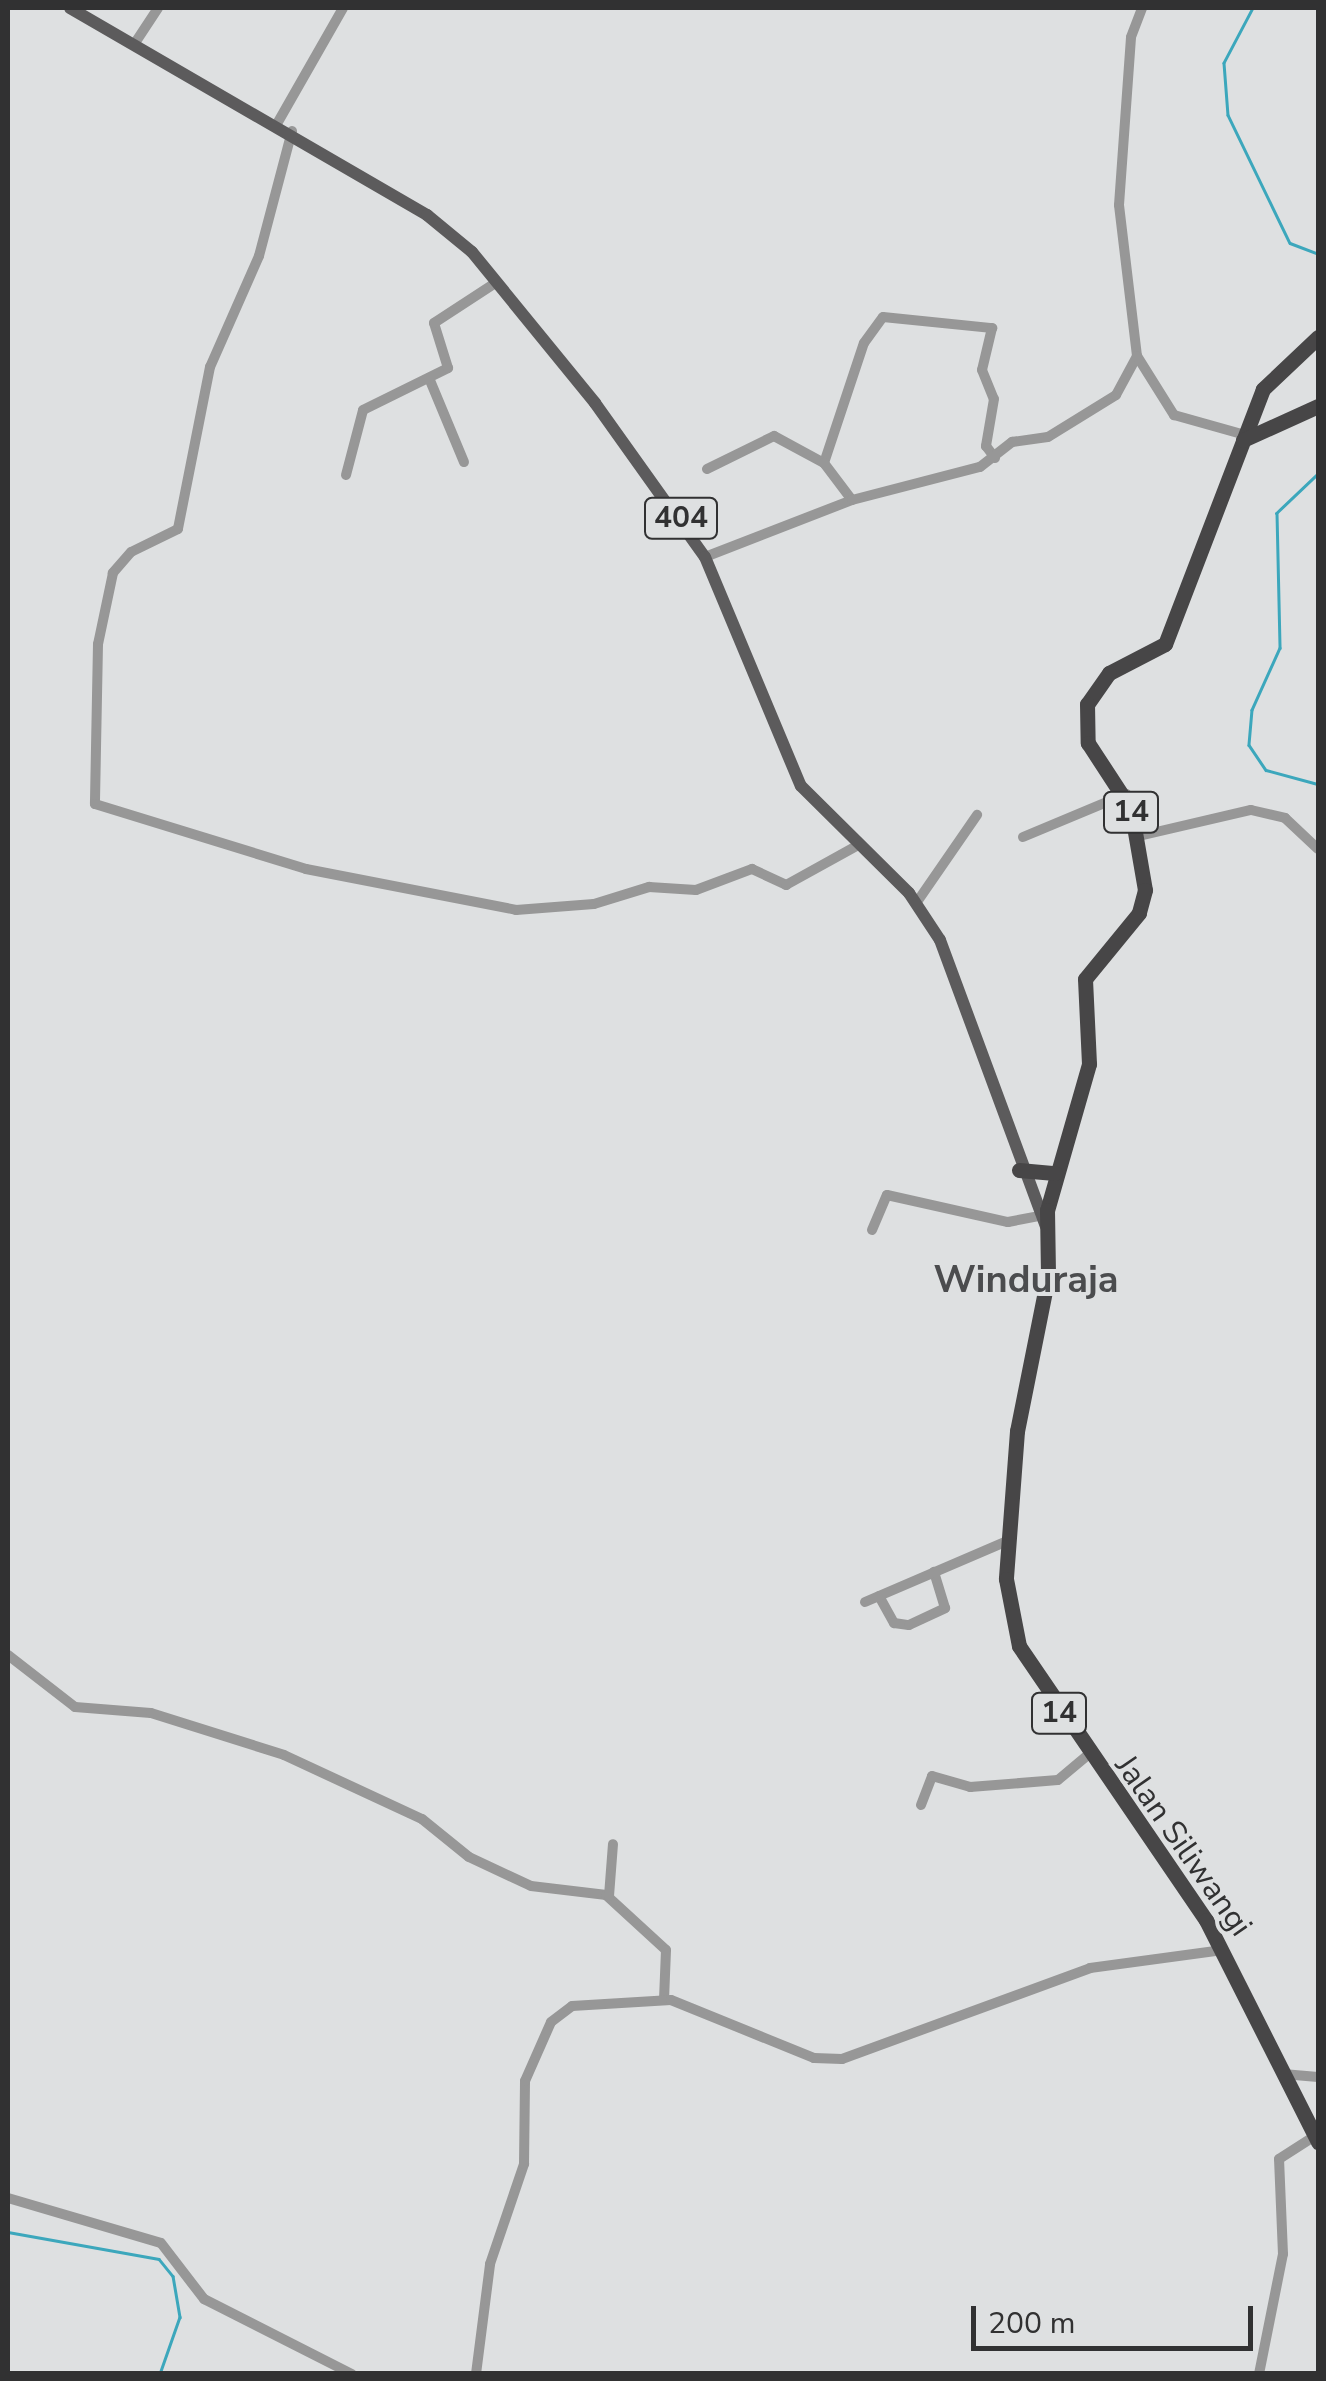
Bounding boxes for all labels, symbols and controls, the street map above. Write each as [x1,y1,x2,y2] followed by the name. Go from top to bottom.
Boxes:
[644,493,718,543] road number: 404
[1101,787,1161,837] road number: 14
[933,1257,1119,1303] district label: Winduraja
[1029,1688,1089,1738] road number: 14
[1106,1748,1260,1944] street label: Jalan Siliwangi
[976,2286,1258,2348] scale bar
[988,2303,1075,2344] text: 200 m

